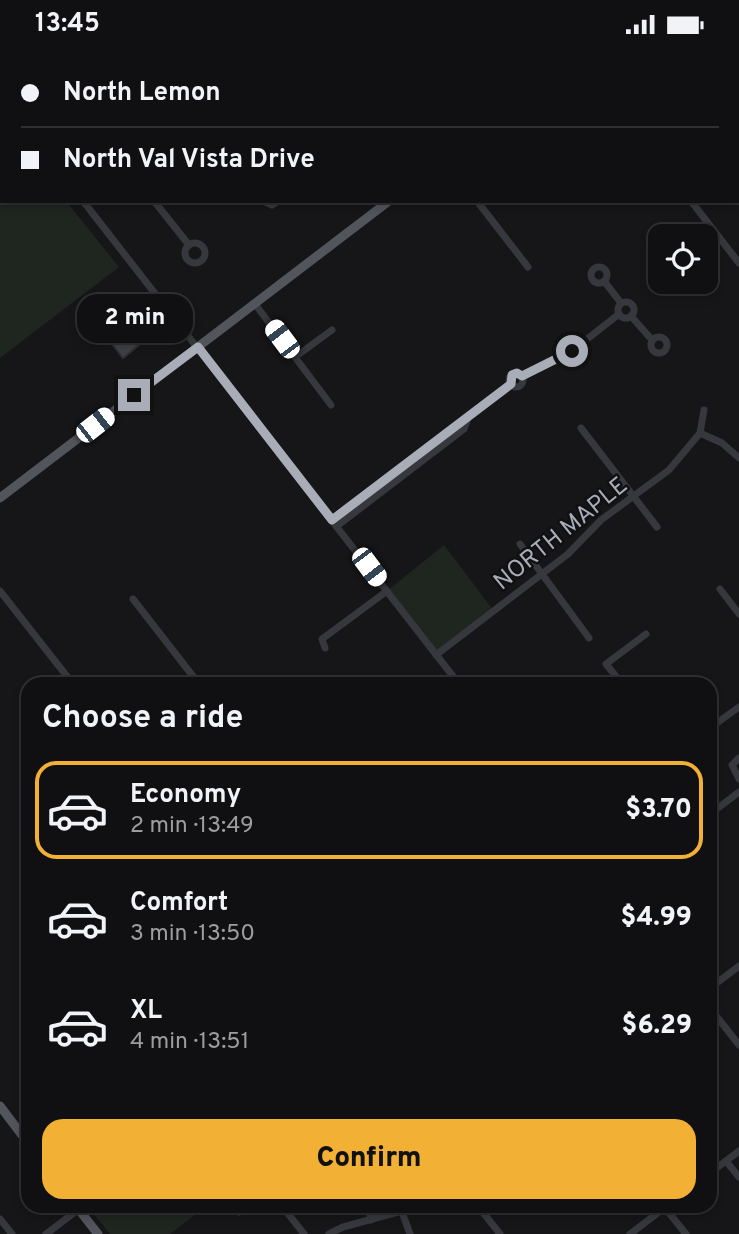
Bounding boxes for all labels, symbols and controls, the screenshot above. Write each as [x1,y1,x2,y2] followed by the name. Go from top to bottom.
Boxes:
[35,8,100,41] text: 13:45
[63,77,221,110] text: North Lemon
[63,144,315,177] text: North Val Vista Drive
[648,224,718,294] map controls
[648,224,718,294] button: locate
[76,293,192,343] callout: 2 min
[105,304,165,333] text: 2 min
[261,316,304,362] car
[556,335,588,367] route start
[118,379,150,411] route end
[72,404,119,446] car
[488,471,634,598] street label: NORTH MAPLE
[348,544,391,590] car
[42,699,243,739] text: Choose a ride
[46,779,109,842] icon: car
[130,779,241,812] text: Economy
[625,794,692,827] text: $3.70
[130,812,254,841] text: 2 min · 13:49
[46,887,109,950] icon: car
[130,887,228,920] text: Comfort
[621,902,692,935] text: $4.99
[130,920,255,949] text: 3 min · 13:50
[46,995,109,1058] icon: car
[130,995,162,1028] text: XL
[622,1010,692,1043] text: $6.29
[130,1028,249,1057] text: 4 min · 13:51
[42,1119,696,1199] button: Confirm

